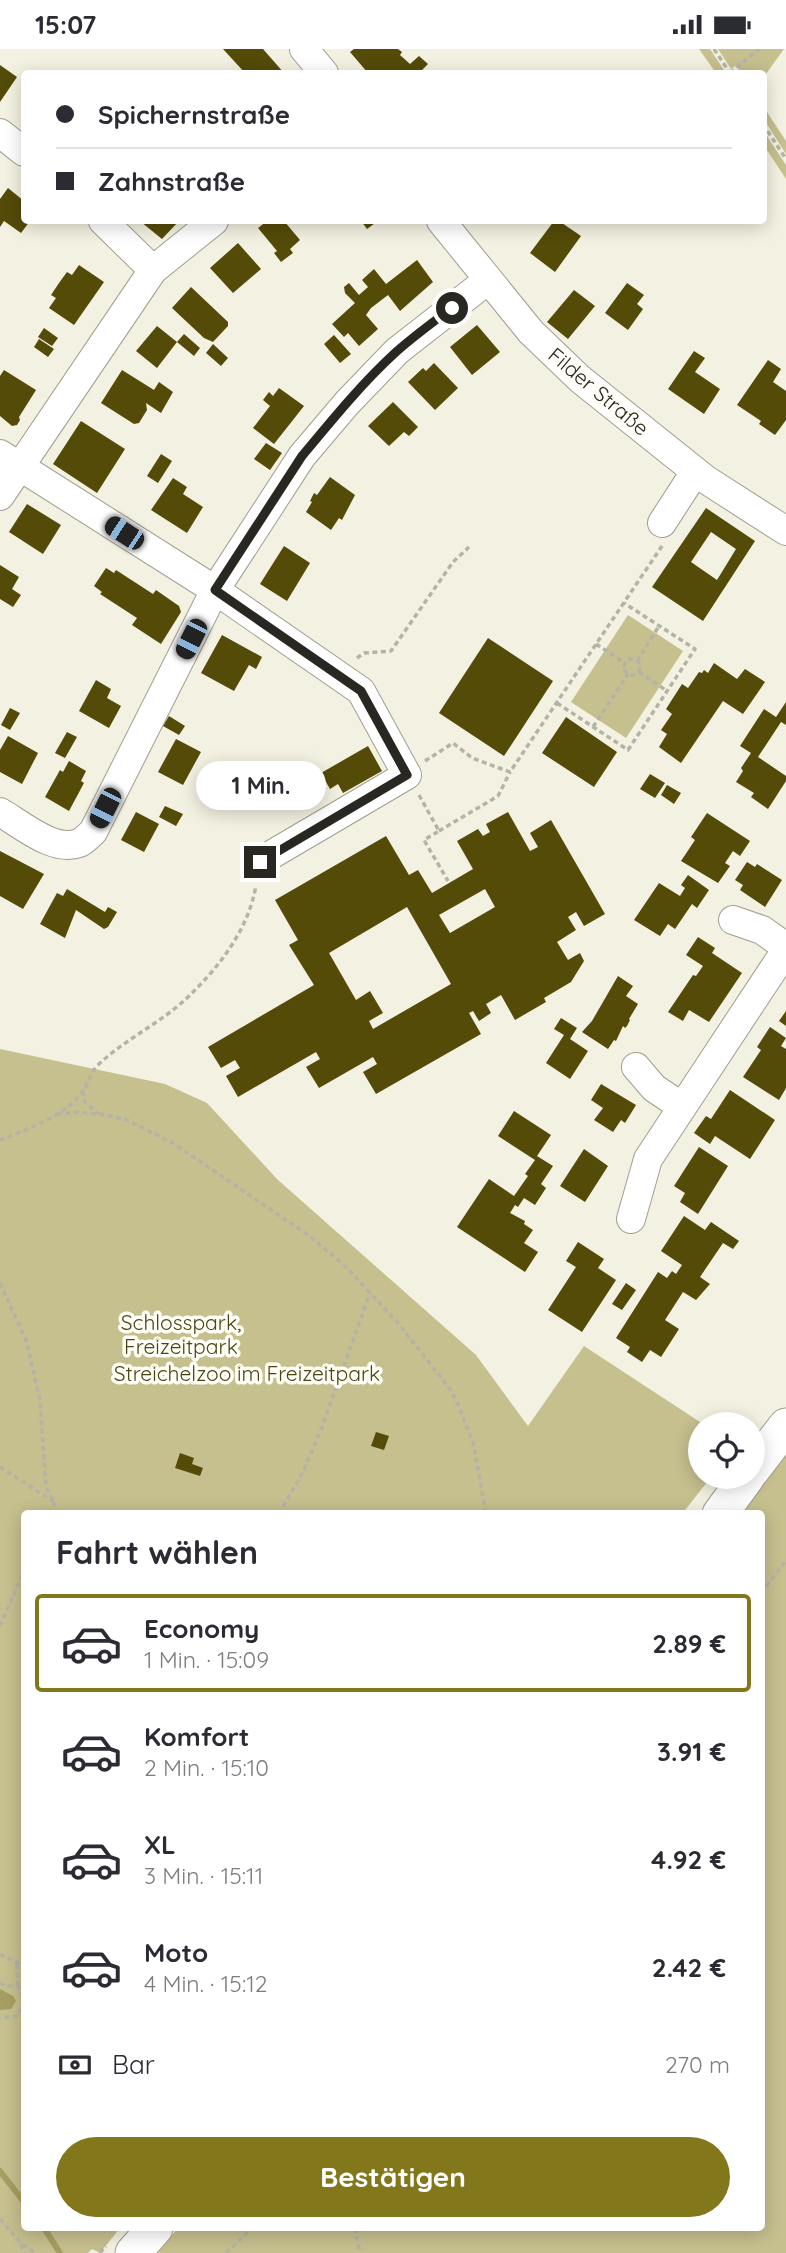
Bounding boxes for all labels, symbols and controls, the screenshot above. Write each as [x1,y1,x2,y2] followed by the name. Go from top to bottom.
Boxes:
[35,8,96,41] text: 15:07
[98,98,290,131] text: Spichernstraße
[98,165,245,198] text: Zahnstraße
[436,292,468,324] route start
[543,341,655,441] street label: Filder Straße
[101,513,148,553] car
[173,616,210,662] car
[195,761,325,809] callout: 1 Min.
[231,771,291,800] text: 1 Min.
[87,785,124,831] car
[244,846,276,878] route end
[121,1309,241,1359] park label: Schlosspark, Freizeitpark
[114,1360,380,1386] park label: Streichelzoo im Freizeitpark
[688,1412,765,1489] map controls
[688,1412,765,1489] button: locate
[56,1532,258,1572] text: Fahrt wählen
[60,1612,123,1675] icon: car
[144,1612,259,1645] text: Economy
[652,1627,726,1660] text: 2.89 €
[144,1645,269,1674] text: 1 Min. · 15:09
[60,1720,123,1783] icon: car
[144,1720,249,1753] text: Komfort
[657,1735,726,1768] text: 3.91 €
[144,1753,269,1782] text: 2 Min. · 15:10
[60,1828,123,1891] icon: car
[144,1828,176,1861] text: XL
[651,1843,726,1876] text: 4.92 €
[144,1861,263,1890] text: 3 Min. · 15:11
[60,1936,123,1999] icon: car
[144,1936,208,1969] text: Moto
[652,1951,726,1984] text: 2.42 €
[144,1969,267,1998] text: 4 Min. · 15:12
[56,2046,94,2084] icon: cash
[112,2048,155,2081] text: Bar
[665,2050,730,2079] text: 270 m
[56,2137,730,2217] button: Bestätigen

